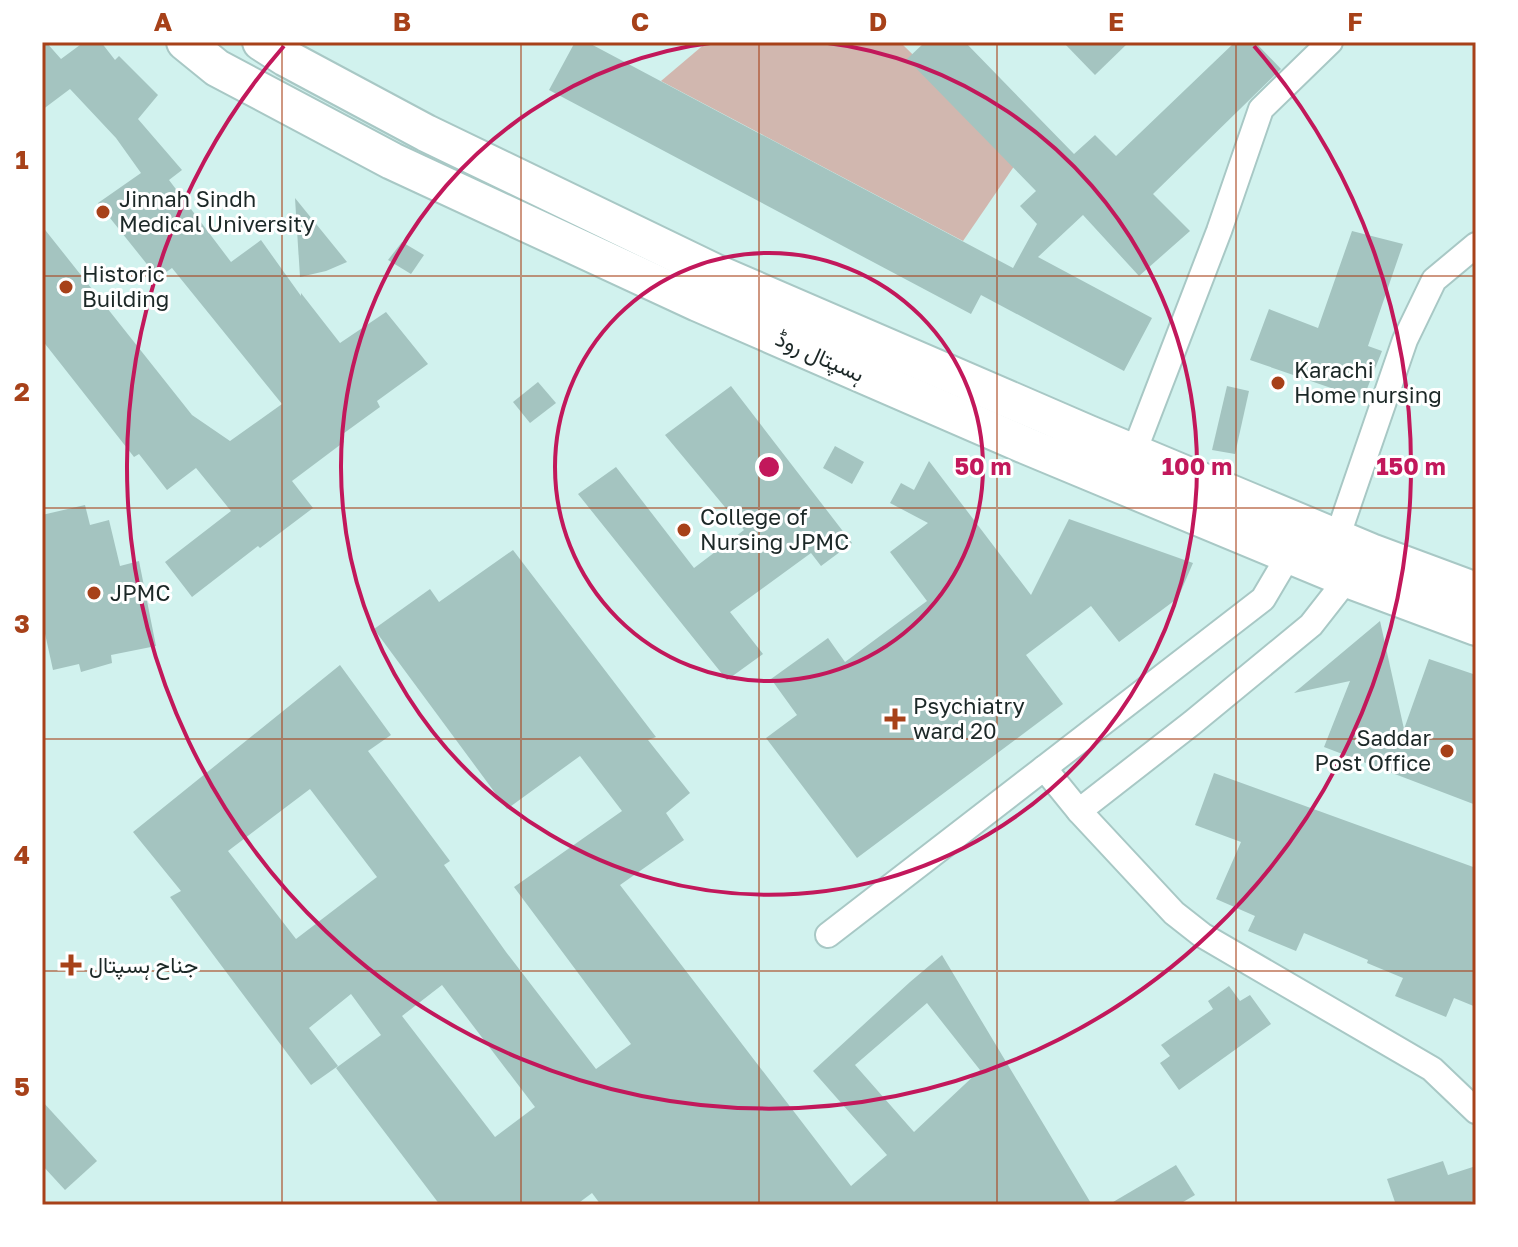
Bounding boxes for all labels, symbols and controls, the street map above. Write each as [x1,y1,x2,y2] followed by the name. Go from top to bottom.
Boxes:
[154,6,173,37] text: A
[393,6,411,37] text: B
[631,6,649,37] text: C
[869,6,887,37] text: D
[1108,6,1124,37] text: E
[1347,6,1363,37] text: F
[15,144,29,175] text: 1
[119,185,315,237] place label: Jinnah Sindh Medical University
[94,203,112,221] marker: Jinnah Sindh Medical University
[82,260,169,312] place label: Historic Building
[57,278,75,296] marker: Historic Building
[771,324,869,389] street label: ہسپتال روڈ
[1294,356,1442,408] place label: Karachi Home nursing
[1269,374,1287,392] marker: Karachi Home nursing
[14,376,30,407] text: 2
[954,451,1012,480] text: 50 m
[1162,451,1232,480] text: 100 m
[1376,451,1446,480] text: 150 m
[755,453,783,481] centre of rings
[700,503,849,555] place label: College of Nursing JPMC
[675,521,693,539] marker: College of Nursing JPMC
[110,579,171,606] place label: JPMC
[85,584,103,602] marker: JPMC
[14,608,30,639] text: 3
[913,692,1025,744] place label: Psychiatry ward 20
[884,708,906,730] marker: Psychiatry ward 20
[1314,724,1431,776] place label: Saddar Post Office
[1438,742,1456,760] marker: Saddar Post Office
[14,839,30,870] text: 4
[89,951,198,980] place label: جناح ہسپتال
[60,954,82,976] marker: جناح ہسپتال
[14,1071,30,1102] text: 5

